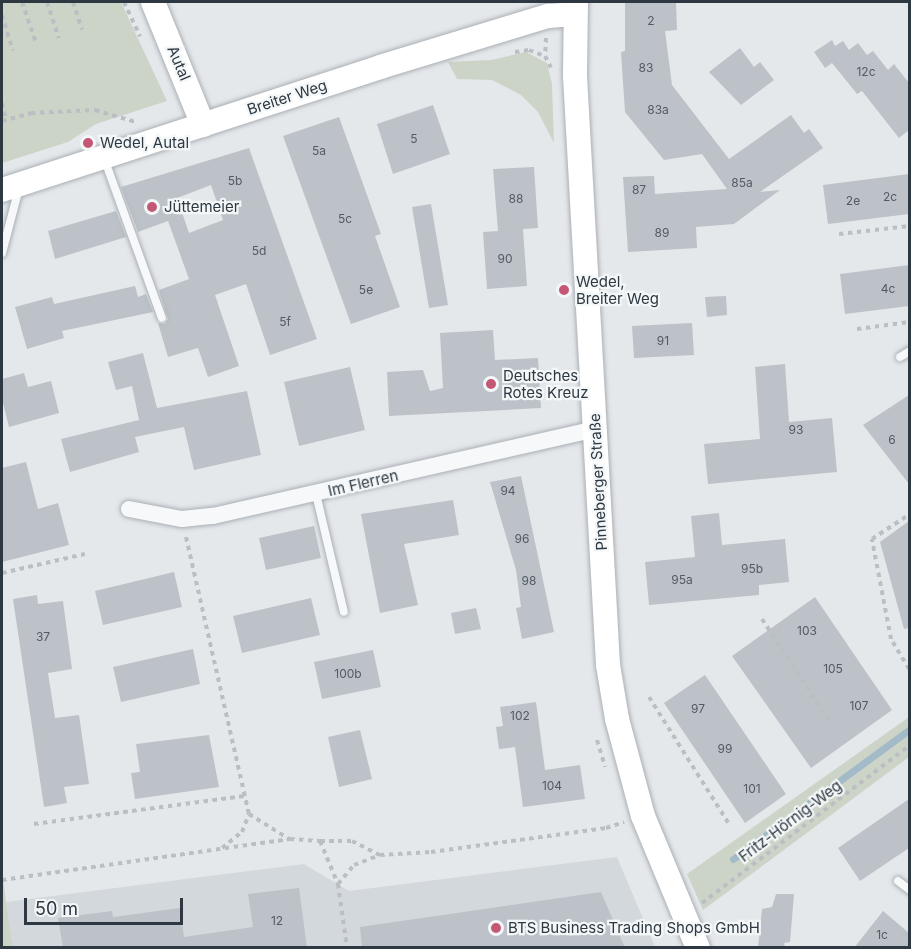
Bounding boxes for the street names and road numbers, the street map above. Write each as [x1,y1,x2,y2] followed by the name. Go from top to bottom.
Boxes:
[164,43,194,83] street label: Autal
[245,76,329,118] street label: Breiter Weg
[585,413,611,551] street label: Pinneberger Straße
[326,466,400,500] street label: Im Flerren
[735,777,845,865] street label: Fritz-Hörnig-Weg

